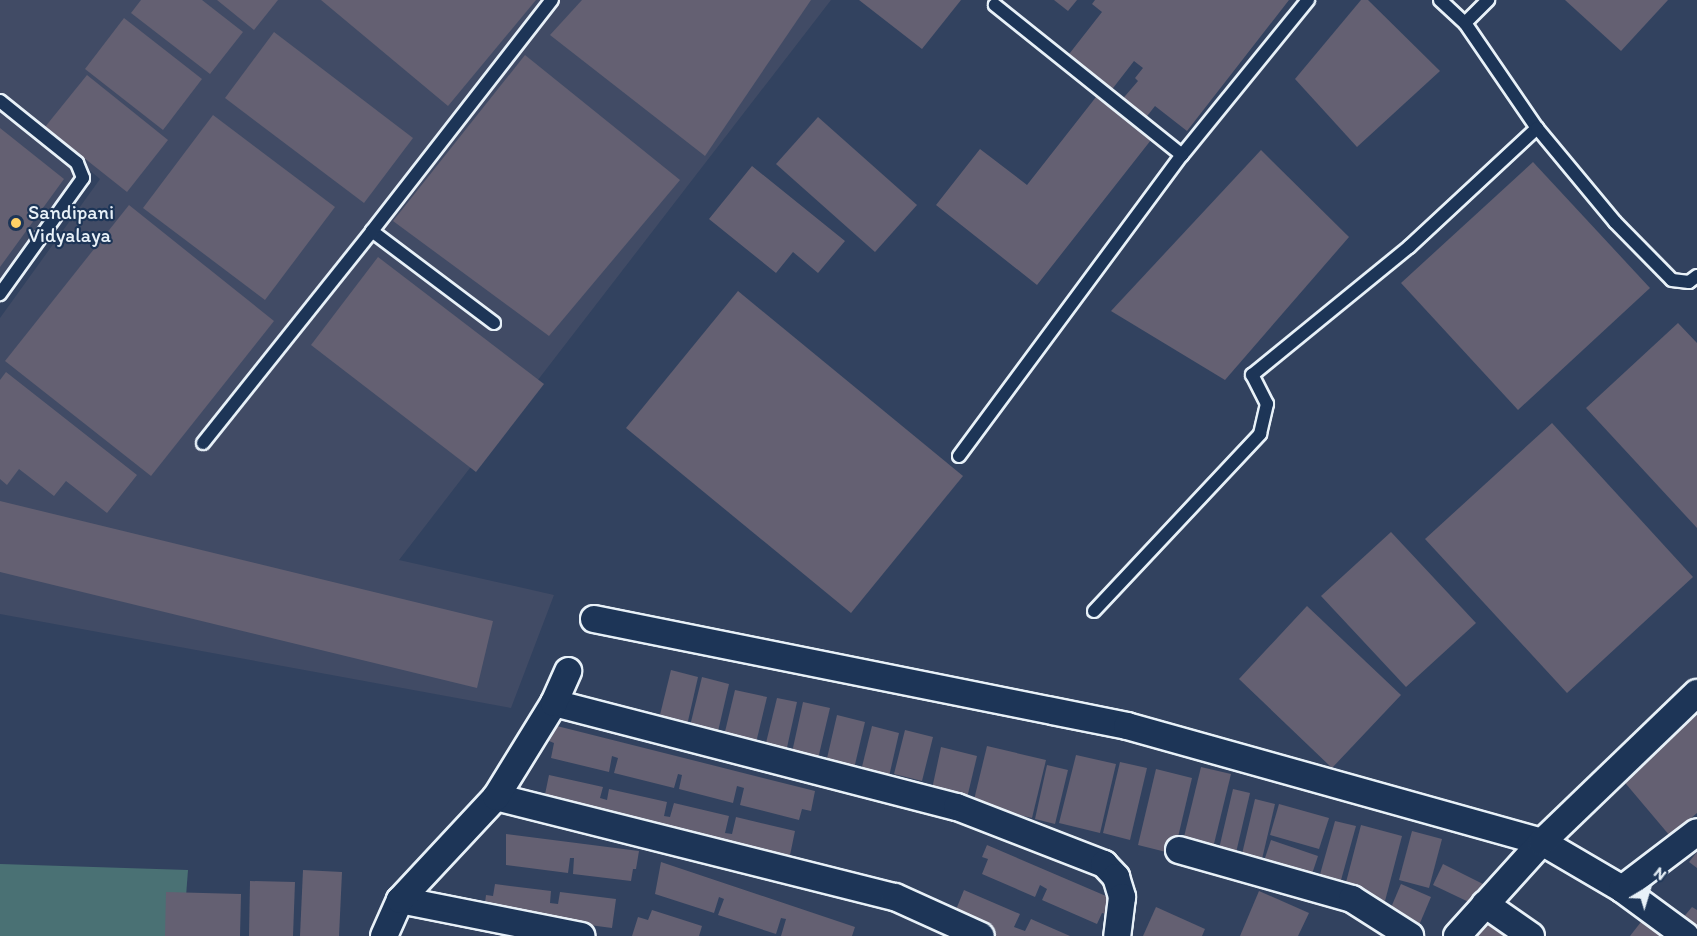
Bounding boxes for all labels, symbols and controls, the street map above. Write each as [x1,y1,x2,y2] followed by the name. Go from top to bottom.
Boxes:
[28,200,114,247] place label: Sandipani Vidyalaya
[9,216,23,230] marker: Sandipani Vidyalaya
[1619,858,1679,918] north arrow
[1650,863,1670,884] text: N

